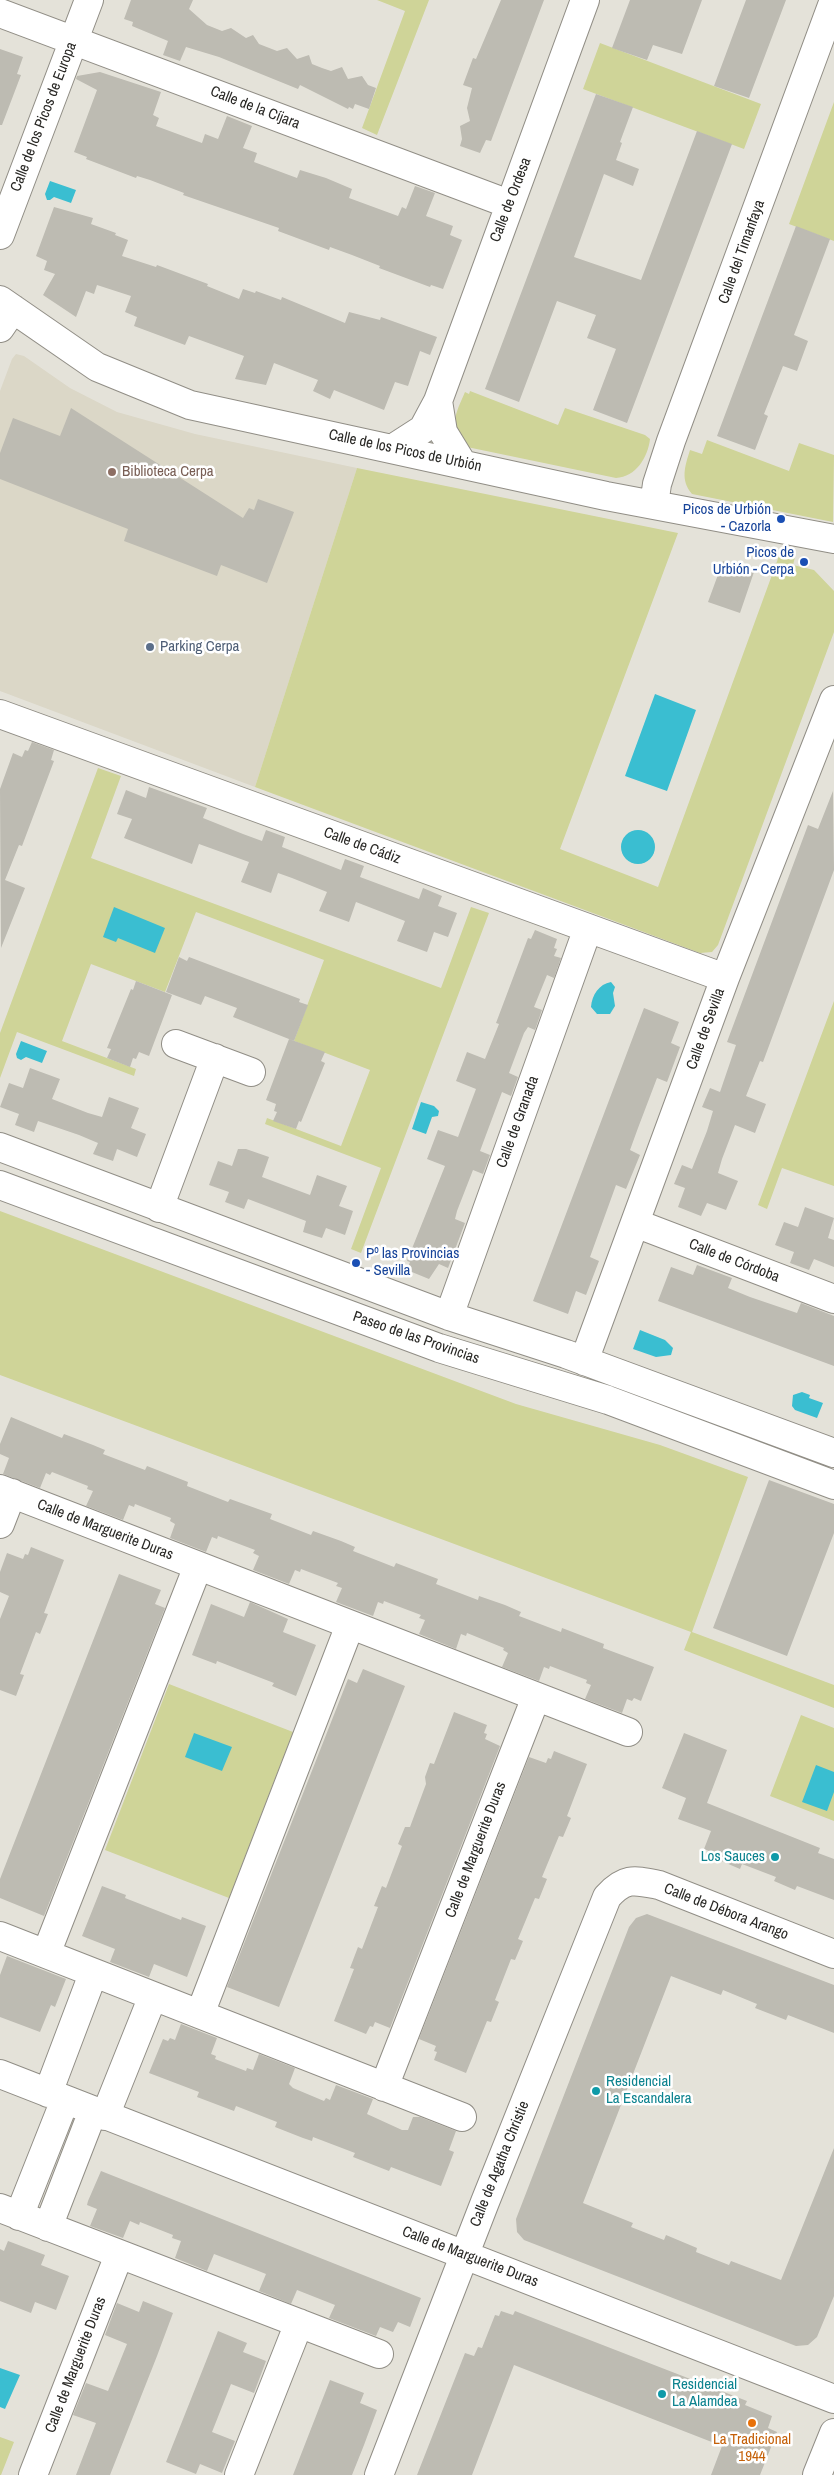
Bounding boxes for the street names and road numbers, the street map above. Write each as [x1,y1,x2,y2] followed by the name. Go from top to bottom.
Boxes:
[7,40,81,194] street label: Calle de los Picos de Europa
[208,83,302,133] street label: Calle de la Cíjara
[487,155,535,245] street label: Calle de Ordesa
[715,198,769,306] street label: Calle del Timanfaya
[327,426,483,476] street label: Calle de los Picos de Urbión
[321,824,403,868] street label: Calle de Cádiz
[683,986,729,1072] street label: Calle de Sevilla
[493,1074,543,1170] street label: Calle de Granada
[686,1235,782,1287] street label: Calle de Córdoba
[350,1308,482,1368] street label: Paseo de las Provincias
[34,1496,176,1564] street label: Calle de Marguerite Duras
[442,1779,510,1921] street label: Calle de Marguerite Duras
[661,1880,791,1944] street label: Calle de Débora Arango
[467,2099,533,2229] street label: Calle de Agatha Christie
[399,2223,541,2291] street label: Calle de Marguerite Duras
[42,2294,110,2436] street label: Calle de Marguerite Duras

